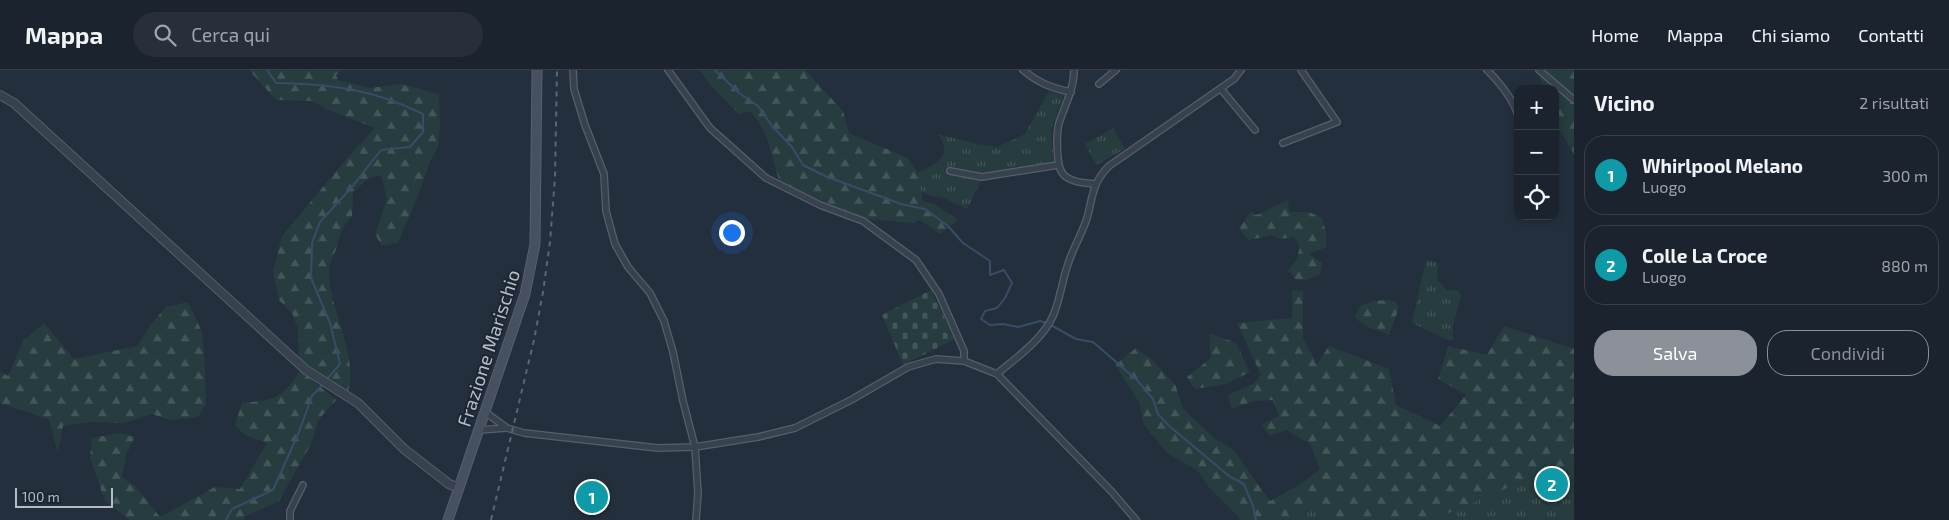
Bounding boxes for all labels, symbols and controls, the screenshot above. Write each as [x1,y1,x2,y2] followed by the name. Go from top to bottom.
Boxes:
[133,12,483,57] search box
[25,20,103,49] text: Mappa
[151,21,179,49] icon: search
[191,23,270,46] text: Cerca qui
[1591,24,1639,46] text: Home
[1667,24,1723,46] text: Mappa
[1751,24,1830,46] text: Chi siamo
[1858,24,1924,46] text: Contatti
[1514,85,1559,220] map controls
[1514,85,1559,130] button: +
[1594,90,1655,115] text: Vicino
[1859,93,1929,112] text: 2 risultati
[1514,130,1559,175] button: −
[1642,154,1803,177] text: Whirlpool Melano
[1608,166,1614,185] text: 1
[1882,166,1928,185] text: 300 m
[1514,175,1559,220] button: locate
[1642,177,1686,196] text: Luogo
[719,220,745,246] your location
[1642,244,1767,267] text: Colle La Croce
[1606,256,1616,275] text: 2
[1881,256,1928,275] text: 880 m
[452,267,524,429] street label: Frazione Marischio
[1642,267,1686,286] text: Luogo
[1594,330,1757,376] button: Salva
[1767,330,1929,376] button: Condividi
[1536,465,1568,503] pin: 2
[576,478,608,516] pin: 1
[15,485,112,508] scale bar
[22,488,60,505] text: 100 m

